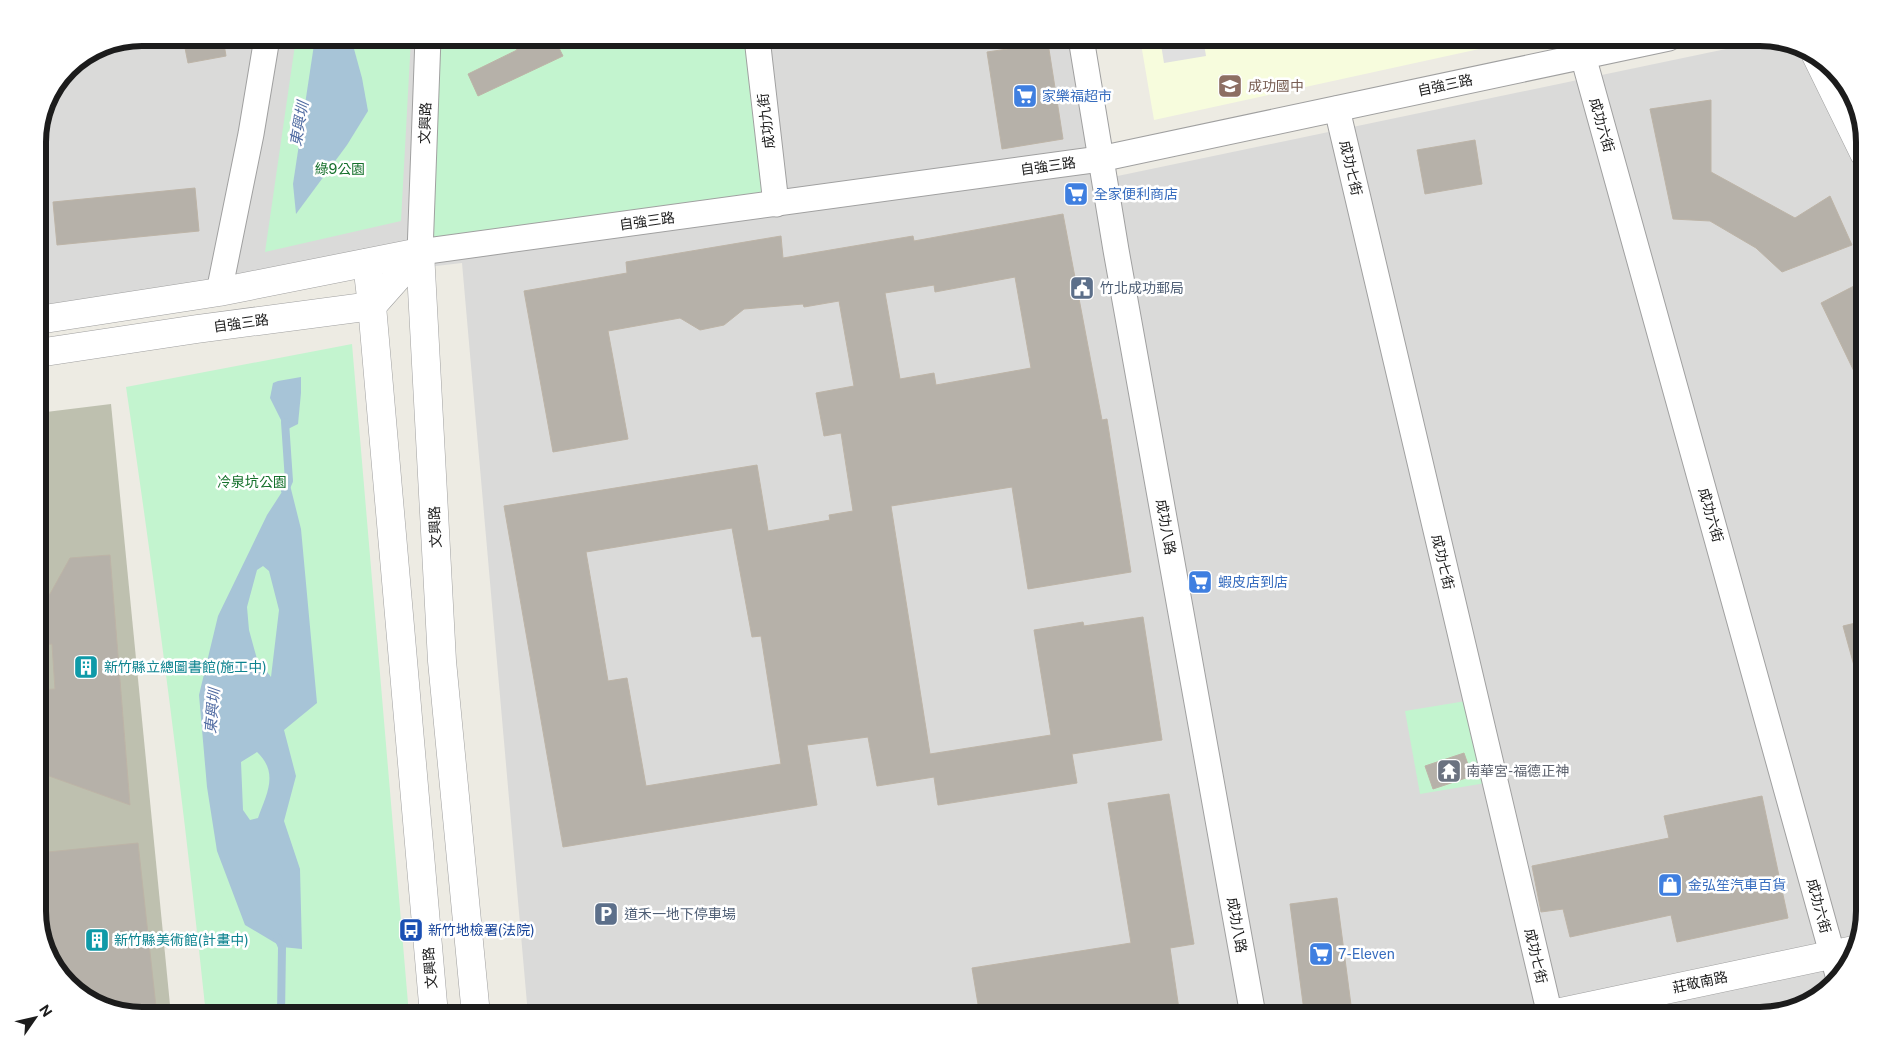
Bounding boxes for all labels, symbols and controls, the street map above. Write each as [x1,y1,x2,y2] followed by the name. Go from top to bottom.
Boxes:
[1416,71,1474,99] street label: 自強三路
[1217,73,1243,99] school or university icon: 成功國中
[1248,78,1304,94] place label: 成功國中
[1012,83,1038,109] supermarket icon: 家樂福超市
[1042,88,1112,104] place label: 家樂福超市
[755,92,777,150] street label: 成功九街
[1587,96,1617,154] street label: 成功六街
[287,98,312,148] water label: 東興圳
[416,102,434,144] street label: 文興路
[1337,139,1365,197] street label: 成功七街
[1019,154,1077,178] street label: 自強三路
[315,161,365,177] park label: 綠9公園
[1063,181,1089,207] supermarket icon: 全家便利商店
[1094,186,1178,202] place label: 全家便利商店
[618,209,676,233] street label: 自強三路
[1069,275,1095,301] public building icon: 竹北成功郵局
[1100,280,1184,296] place label: 竹北成功郵局
[212,311,270,335] street label: 自強三路
[217,474,287,490] park label: 冷泉坑公園
[1696,486,1726,544] street label: 成功六街
[1153,498,1179,556] street label: 成功八路
[426,506,444,548] street label: 文興路
[1429,533,1457,591] street label: 成功七街
[1187,569,1213,595] supermarket icon: 蝦皮店到店
[1218,574,1288,590] place label: 蝦皮店到店
[73,654,99,680] building icon: 新竹縣立總圖書館(施工中)
[104,659,267,675] place label: 新竹縣立總圖書館(施工中)
[202,686,223,734] water label: 東興圳
[1436,758,1462,784] temple icon: 南華宮-福德正神
[1466,763,1569,779] place label: 南華宮-福德正神
[1657,872,1683,898] shop icon: 金弘笙汽車百貨
[1688,877,1786,893] place label: 金弘笙汽車百貨
[1804,877,1834,935] street label: 成功六街
[1224,896,1250,954] street label: 成功八路
[593,901,619,927] parking icon: 道禾一地下停車場
[624,906,736,922] place label: 道禾一地下停車場
[398,917,424,943] bus stop icon: 新竹地檢署(法院)
[428,922,535,938] place label: 新竹地檢署(法院)
[84,927,110,953] building icon: 新竹縣美術館(計畫中)
[1522,927,1550,985] street label: 成功七街
[114,932,249,948] place label: 新竹縣美術館(計畫中)
[1308,941,1334,967] supermarket icon: 7-Eleven
[420,946,440,990] street label: 文興路
[1338,946,1395,962] place label: 7-Eleven
[1671,968,1729,996] street label: 莊敬南路
[10,993,60,1043] north arrow
[36,1002,55,1020] text: N

